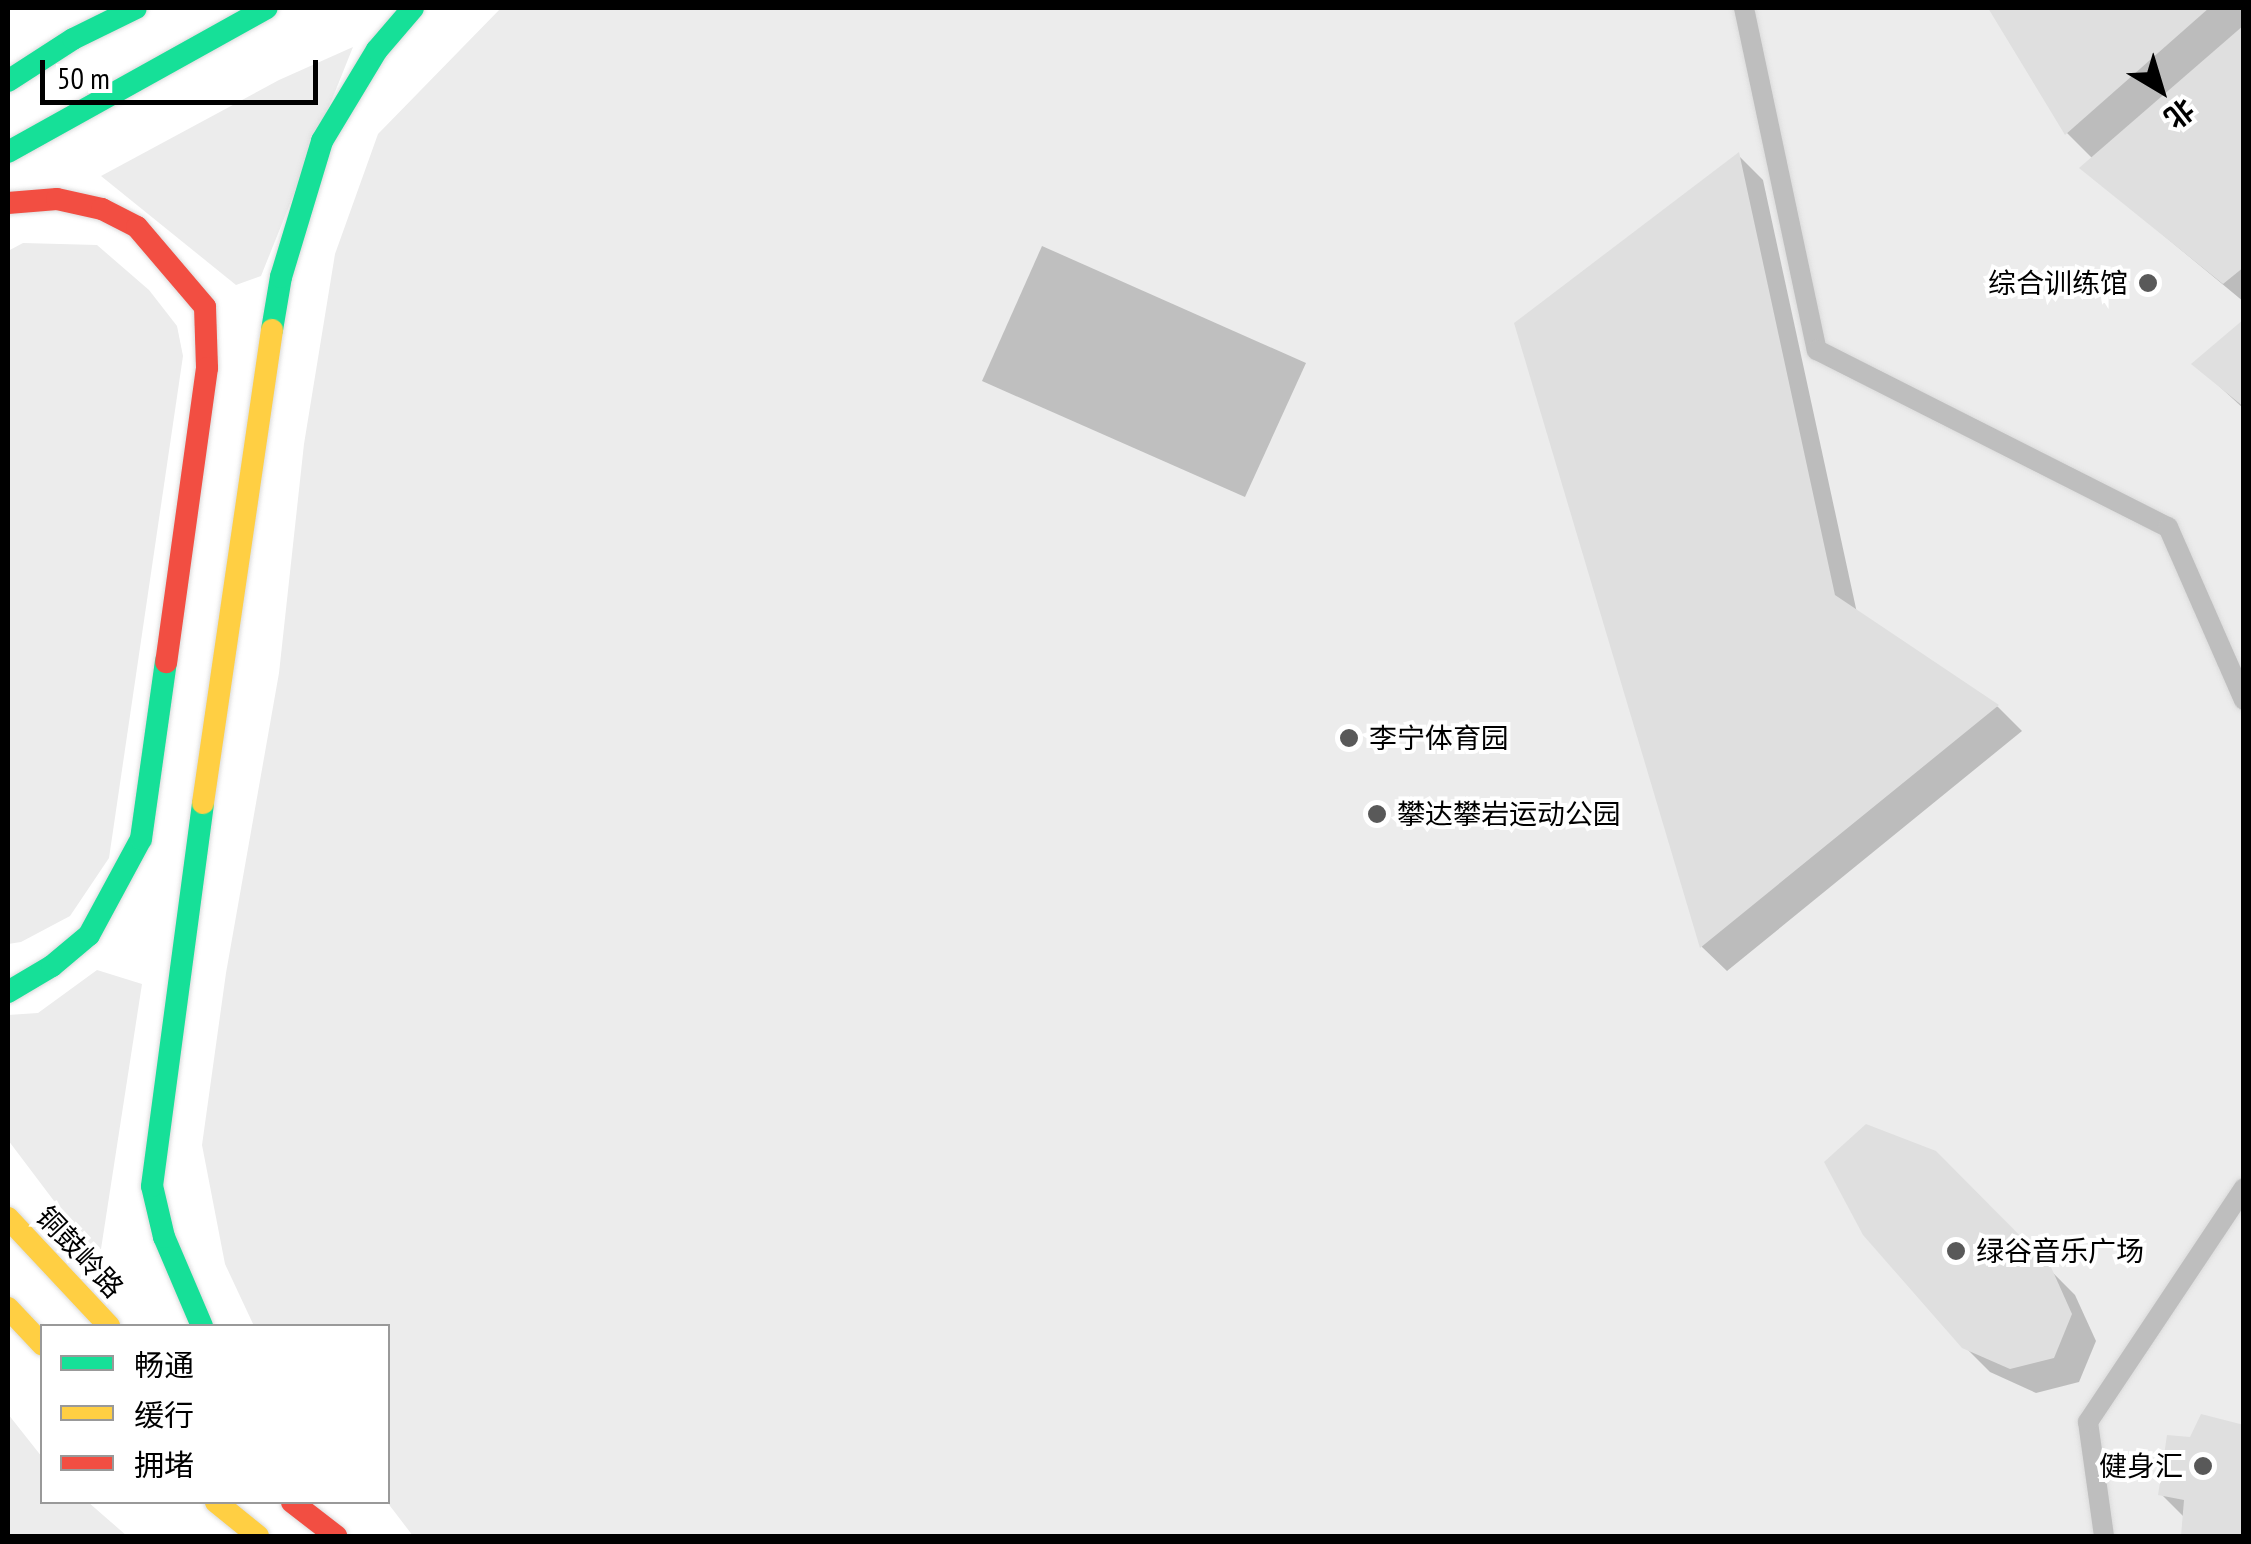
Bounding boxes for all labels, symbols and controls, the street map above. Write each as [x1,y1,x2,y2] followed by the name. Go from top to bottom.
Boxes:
[45,40,322,102] scale bar
[2111,40,2211,140] north arrow
[57,58,110,97] text: 50 m
[2157,91,2202,137] text: 北
[1988,266,2128,300] place label: 综合训练馆
[2137,272,2159,294] marker: 综合训练馆
[1369,721,1509,755] place label: 李宁体育园
[1338,727,1360,749] marker: 李宁体育园
[1397,797,1621,831] place label: 攀达攀岩运动公园
[1366,803,1388,825] marker: 攀达攀岩运动公园
[30,1200,130,1304] street label: 铜鼓岭路
[1976,1234,2144,1268] place label: 绿谷音乐广场
[1945,1240,1967,1262] marker: 绿谷音乐广场
[40,1324,390,1504] legend
[134,1345,194,1384] text: 畅通
[134,1395,194,1434] text: 缓行
[134,1445,194,1484] text: 拥堵
[2099,1449,2183,1483] place label: 健身汇
[2192,1455,2214,1477] marker: 健身汇

